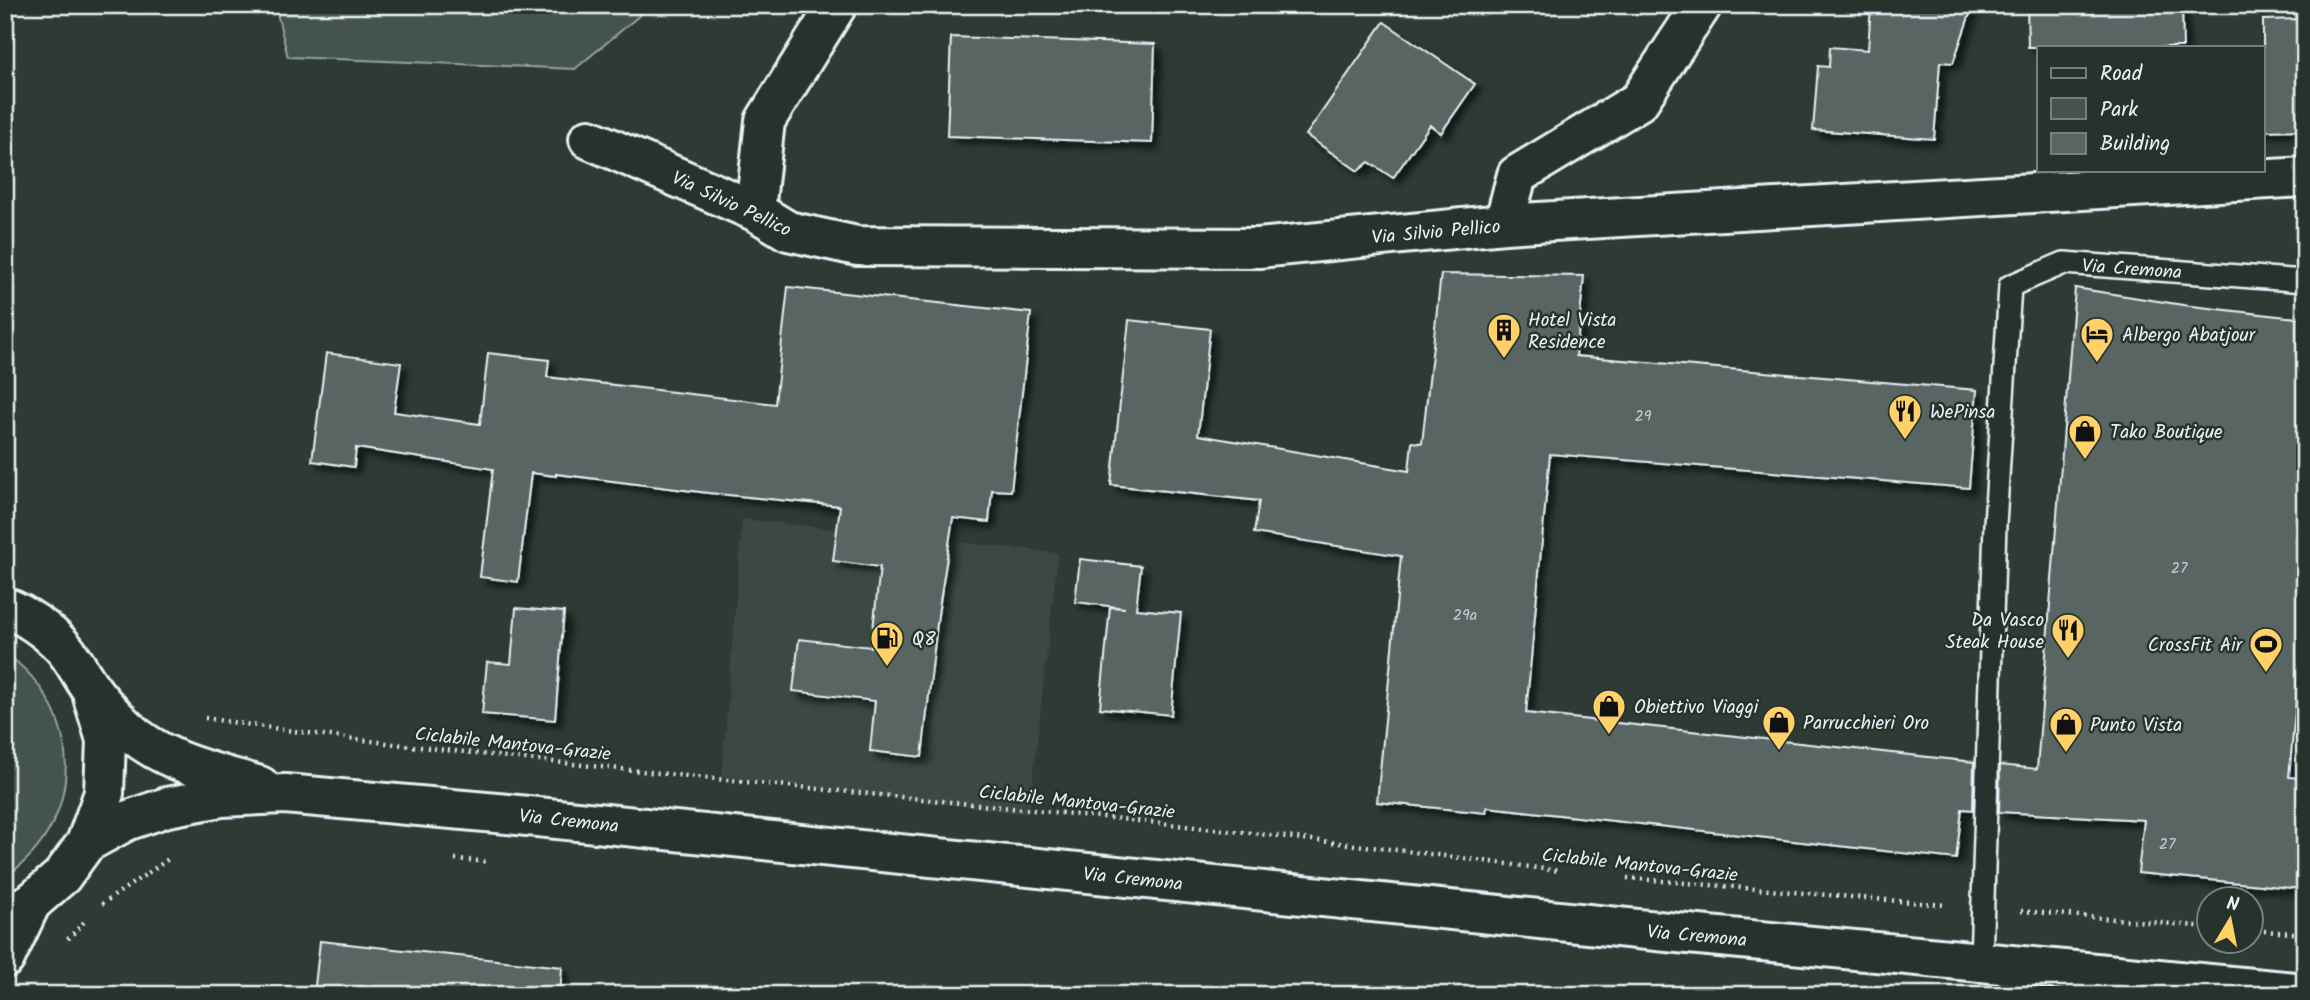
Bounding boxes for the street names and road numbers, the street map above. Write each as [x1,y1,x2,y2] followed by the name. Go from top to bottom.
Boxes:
[666,164,796,246] street label: Via Silvio Pellico
[1371,212,1502,254] street label: Via Silvio Pellico
[2081,252,2183,288] street label: Via Cremona
[413,720,613,770] street label: Ciclabile Mantova-Grazie
[977,778,1177,828] street label: Ciclabile Mantova-Grazie
[517,802,620,842] street label: Via Cremona
[1540,841,1740,891] street label: Ciclabile Mantova-Grazie
[1081,860,1184,900] street label: Via Cremona
[1646,918,1748,956] street label: Via Cremona

